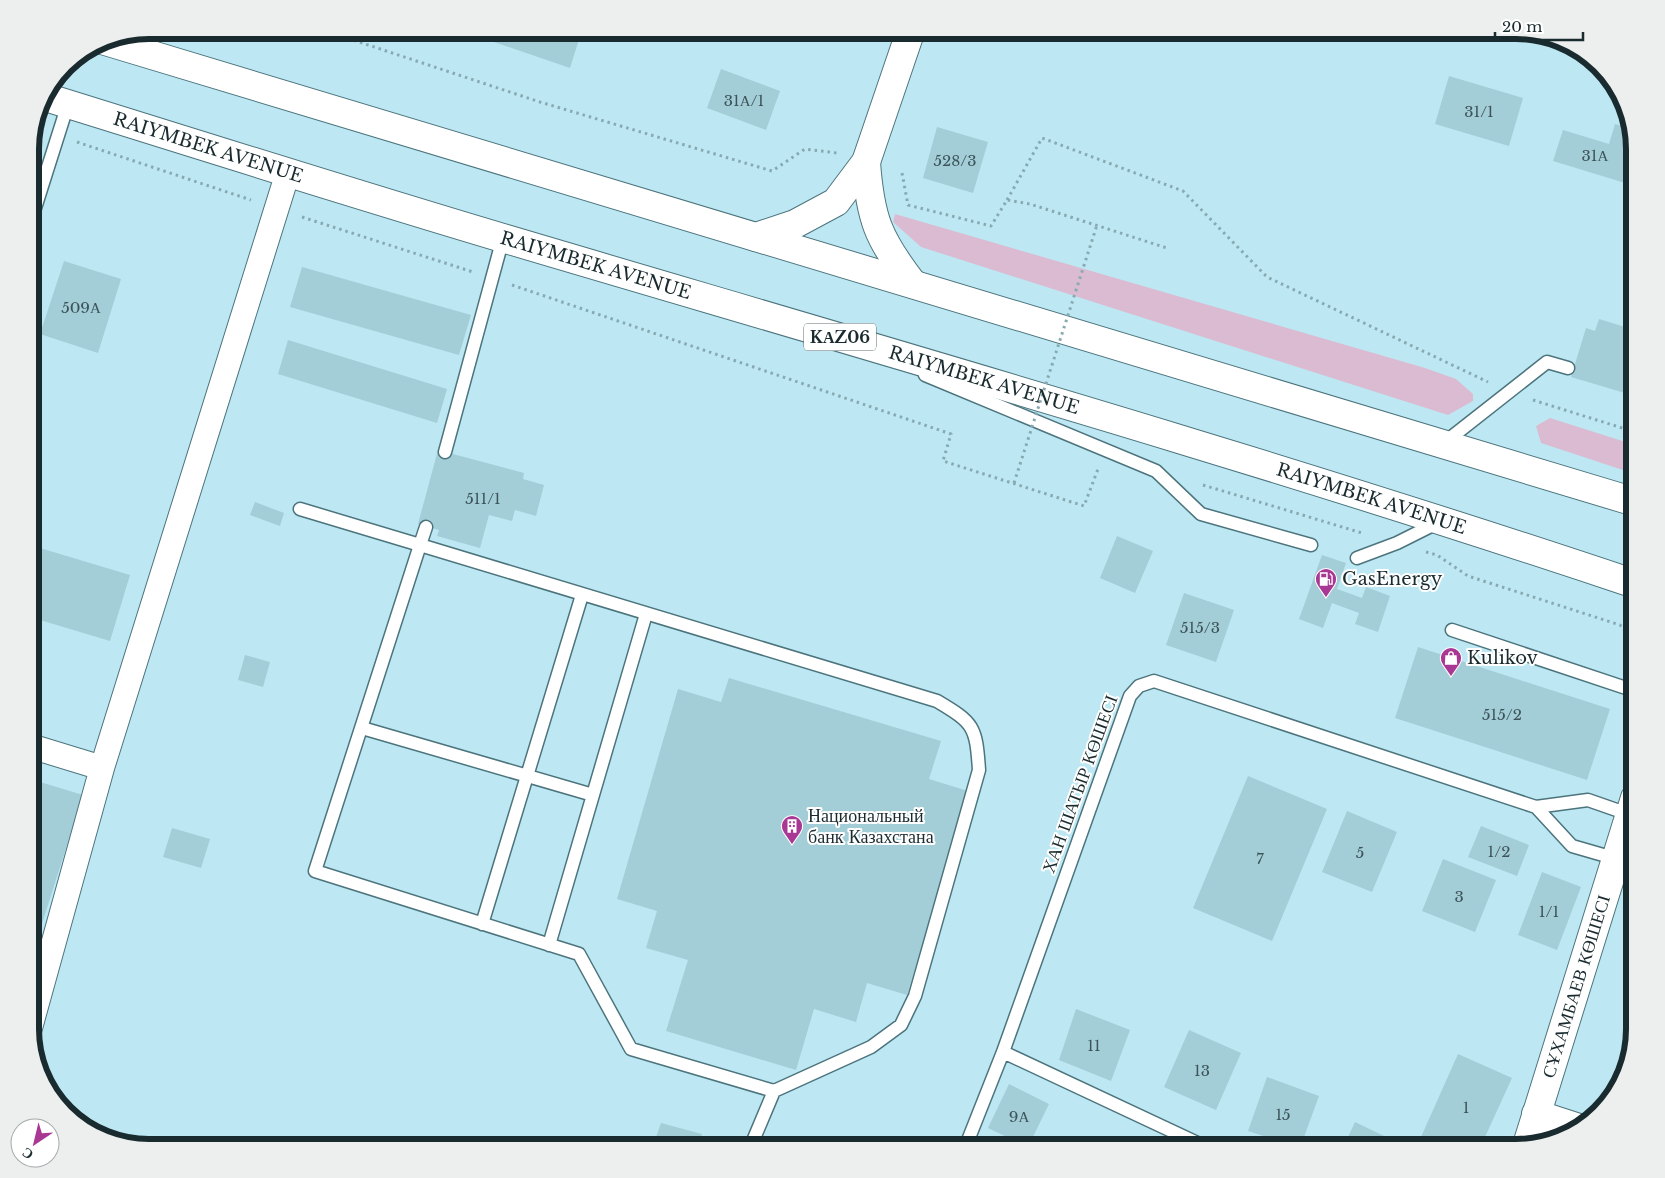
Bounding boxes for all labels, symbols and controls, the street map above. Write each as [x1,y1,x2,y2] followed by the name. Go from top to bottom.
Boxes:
[1495,10,1582,42] scale bar
[1502,17,1542,36] text: 20 m
[724,91,764,110] house number: 31А/1
[1464,102,1494,121] house number: 31/1
[111,108,306,188] street label: RAIYMBEK AVENUE
[1582,146,1609,165] house number: 31А
[934,151,977,170] house number: 528/3
[498,227,694,304] street label: RAIYMBEK AVENUE
[61,298,101,317] house number: 509А
[804,324,876,351] road number: KАZ06
[886,342,1082,419] street label: RAIYMBEK AVENUE
[1274,458,1469,539] street label: RAIYMBEK AVENUE
[465,489,501,508] house number: 511/1
[1314,567,1338,598] fuel station icon: GasEnergy
[1342,568,1443,590] place label: GasEnergy
[1180,618,1220,637] house number: 515/3
[1439,646,1463,677] shop icon: Kulikov
[1467,647,1538,669] place label: Kulikov
[1038,692,1122,876] street label: ХАН ШАТЫР КӨШЕСІ
[1482,705,1522,724] house number: 515/2
[808,805,934,848] place label: Национальный банк Казахстана
[780,814,804,845] building icon: Национальный банк Казахстана
[1488,842,1510,861] house number: 1/2
[1356,843,1364,862] house number: 5
[1256,849,1264,868] house number: 7
[1454,887,1464,906] house number: 3
[1538,892,1615,1081] street label: СҰХАМБАЕВ КӨШЕСІ
[1539,902,1559,921] house number: 1/1
[1087,1036,1101,1055] house number: 11
[1194,1061,1210,1080] house number: 13
[1463,1098,1469,1117] house number: 1
[1275,1105,1291,1124] house number: 15
[1009,1107,1029,1126] house number: 9А
[10,1118,60,1168] north arrow
[18,1143,37,1164] text: С

